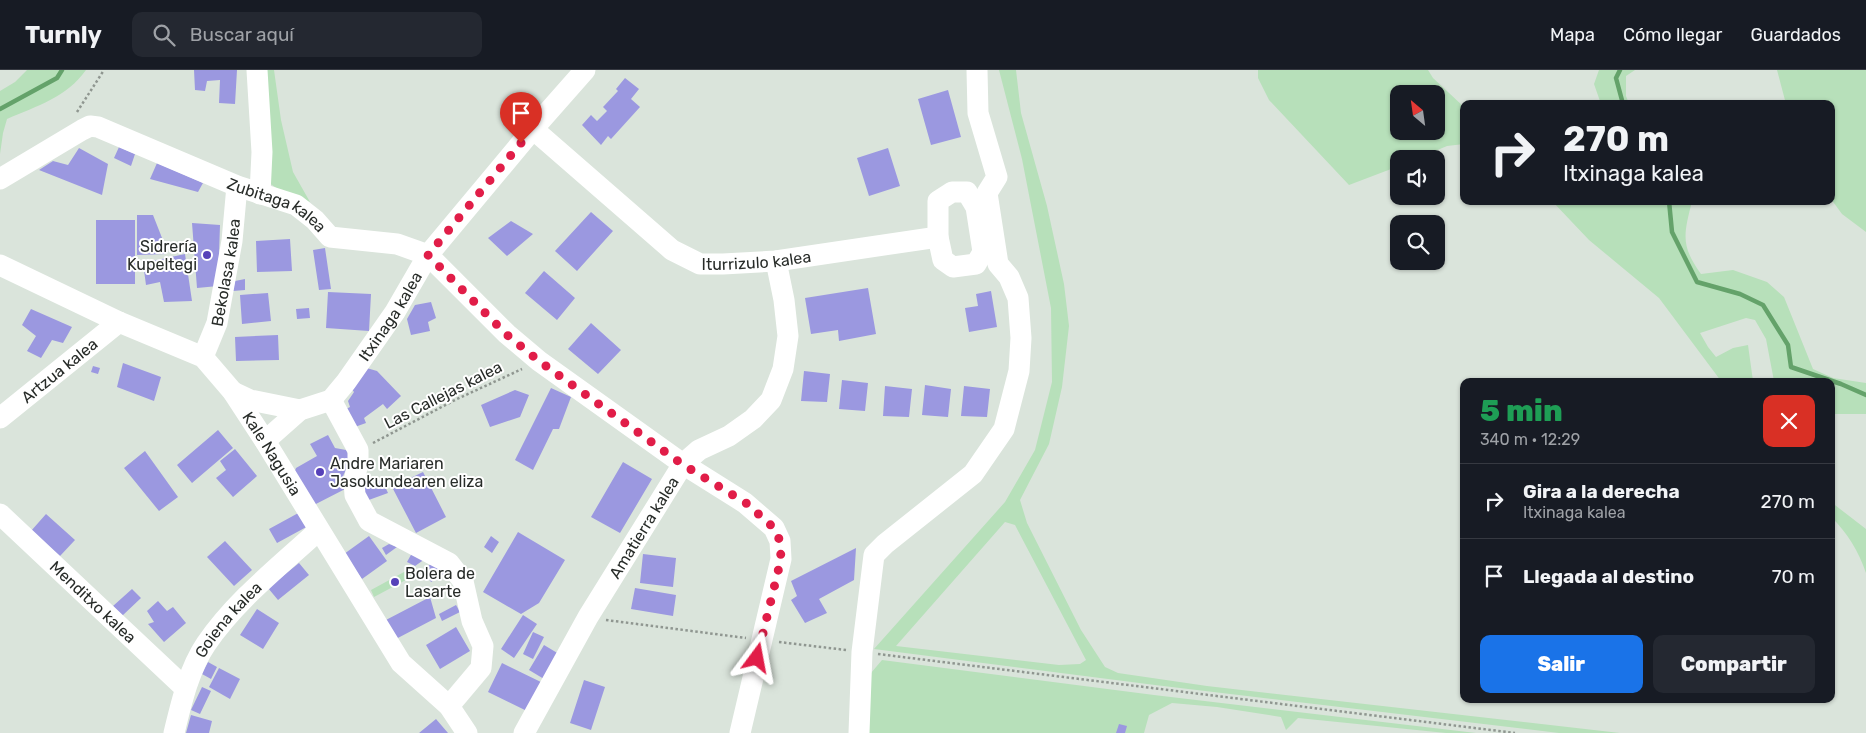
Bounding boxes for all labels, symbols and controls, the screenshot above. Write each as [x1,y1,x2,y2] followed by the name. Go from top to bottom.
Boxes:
[132,12,482,57] search box
[25,21,102,49] text: Turnly
[150,21,178,49] icon: search
[190,23,294,46] text: Buscar aquí
[1550,24,1595,46] text: Mapa
[1623,24,1722,46] text: Cómo llegar
[1750,24,1841,46] text: Guardados
[1390,85,1445,140] north arrow
[1390,85,1445,270] map controls
[500,92,542,143] pin
[507,99,535,127] icon: arrive
[1563,118,1669,160] text: 270 m
[1480,120,1545,185] icon: right
[1390,150,1445,205] button: sound
[1563,160,1704,187] text: Itxinaga kalea
[224,173,330,236] street label: Zubitaga kalea
[1390,215,1445,270] button: search
[207,218,243,328] street label: Bekolasa kalea
[127,237,197,274] place label: Sidrería Kupeltegi
[702,246,812,274] street label: Iturrizulo kalea
[201,249,213,261] marker: Sidrería Kupeltegi
[354,268,426,365] street label: Itxinaga kalea
[17,334,101,407] street label: Artzua kalea
[381,357,505,433] street label: Las Callejas kalea
[1480,393,1563,429] text: 5 min
[1763,395,1815,447] button: close
[239,408,306,499] street label: Kale Nagusia
[1480,430,1580,449] text: 340 m · 12:29
[330,454,483,491] place label: Andre Mariaren Jasokundearen eliza
[314,466,326,478] marker: Andre Mariaren Jasokundearen eliza
[605,473,682,582] street label: Amatierra kalea
[1523,480,1680,503] text: Gira a la derecha
[1480,487,1508,515] icon: right
[1760,490,1815,513] text: 270 m
[1523,503,1626,522] text: Itxinaga kalea
[46,557,140,647] street label: Menditxo kalea
[1480,562,1508,590] icon: arrive
[405,564,475,601] place label: Bolera de Lasarte
[1523,565,1694,588] text: Llegada al destino
[1772,565,1815,588] text: 70 m
[389,576,401,588] marker: Bolera de Lasarte
[190,577,265,661] street label: Goiena kalea
[730,631,782,683] position arrow
[1480,635,1643,693] button: Salir
[1653,635,1815,693] button: Compartir

